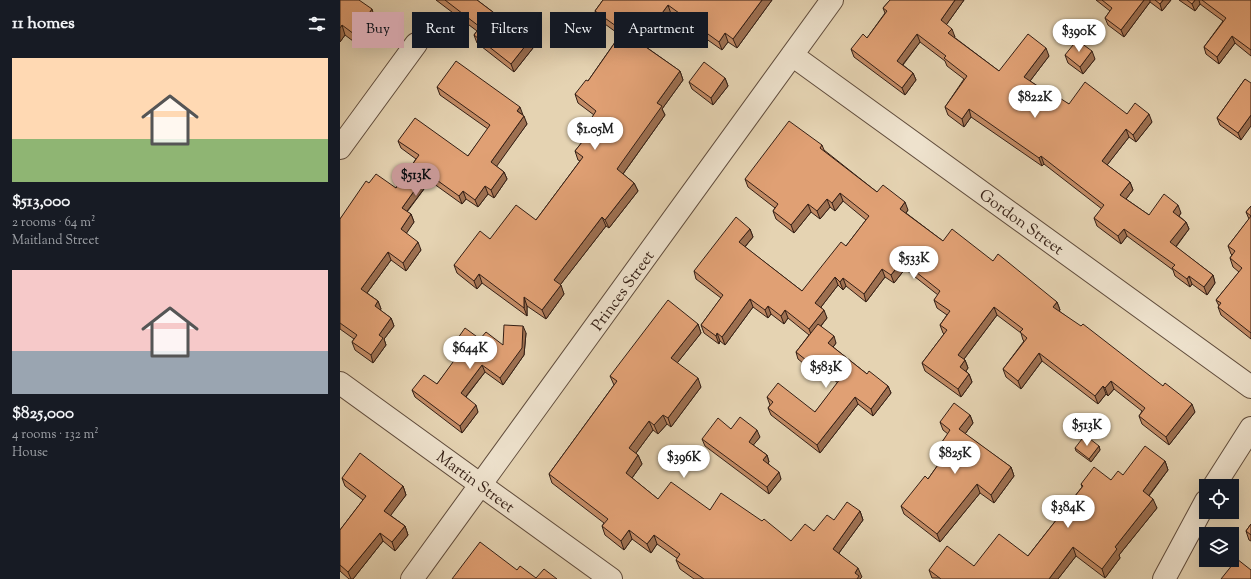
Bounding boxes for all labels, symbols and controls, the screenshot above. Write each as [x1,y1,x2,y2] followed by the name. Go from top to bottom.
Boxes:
[12,12,75,36] text: 11 homes
[352,12,404,48] chip: Buy
[412,12,469,48] chip: Rent
[477,12,542,48] chip: Filters
[550,12,606,48] chip: New
[614,12,708,48] chip: Apartment
[306,13,328,35] icon: filters
[1051,19,1107,53] pin: $390K
[1062,23,1096,41] text: $390K
[134,84,206,156] icon: home
[1007,85,1063,119] pin: $822K
[1018,89,1052,107] text: $822K
[562,117,628,151] pin: $1.05M
[576,121,614,139] text: $1.05M
[388,163,444,197] pin: $513K
[401,167,431,185] text: $513K
[973,184,1068,262] street label: Gordon Street
[12,190,70,214] text: $513,000
[12,214,95,232] text: 2 rooms · 64 m²
[12,232,99,250] text: Maitland Street
[587,246,661,336] street label: Princes Street
[886,246,942,280] pin: $533K
[898,250,930,268] text: $533K
[134,296,206,368] icon: home
[442,336,498,370] pin: $644K
[452,340,488,358] text: $644K
[798,355,854,389] pin: $583K
[810,359,842,377] text: $583K
[12,402,74,426] text: $825,000
[1059,413,1115,447] pin: $513K
[1072,417,1102,435] text: $513K
[12,426,99,444] text: 4 rooms · 132 m²
[927,441,983,475] pin: $825K
[12,444,48,462] text: House
[656,445,712,479] pin: $396K
[938,445,972,463] text: $825K
[431,447,519,520] street label: Martin Street
[667,449,701,467] text: $396K
[1199,479,1239,567] map controls
[1199,479,1239,519] button: locate
[1040,495,1096,529] pin: $384K
[1051,499,1085,517] text: $384K
[1199,527,1239,567] button: layers

